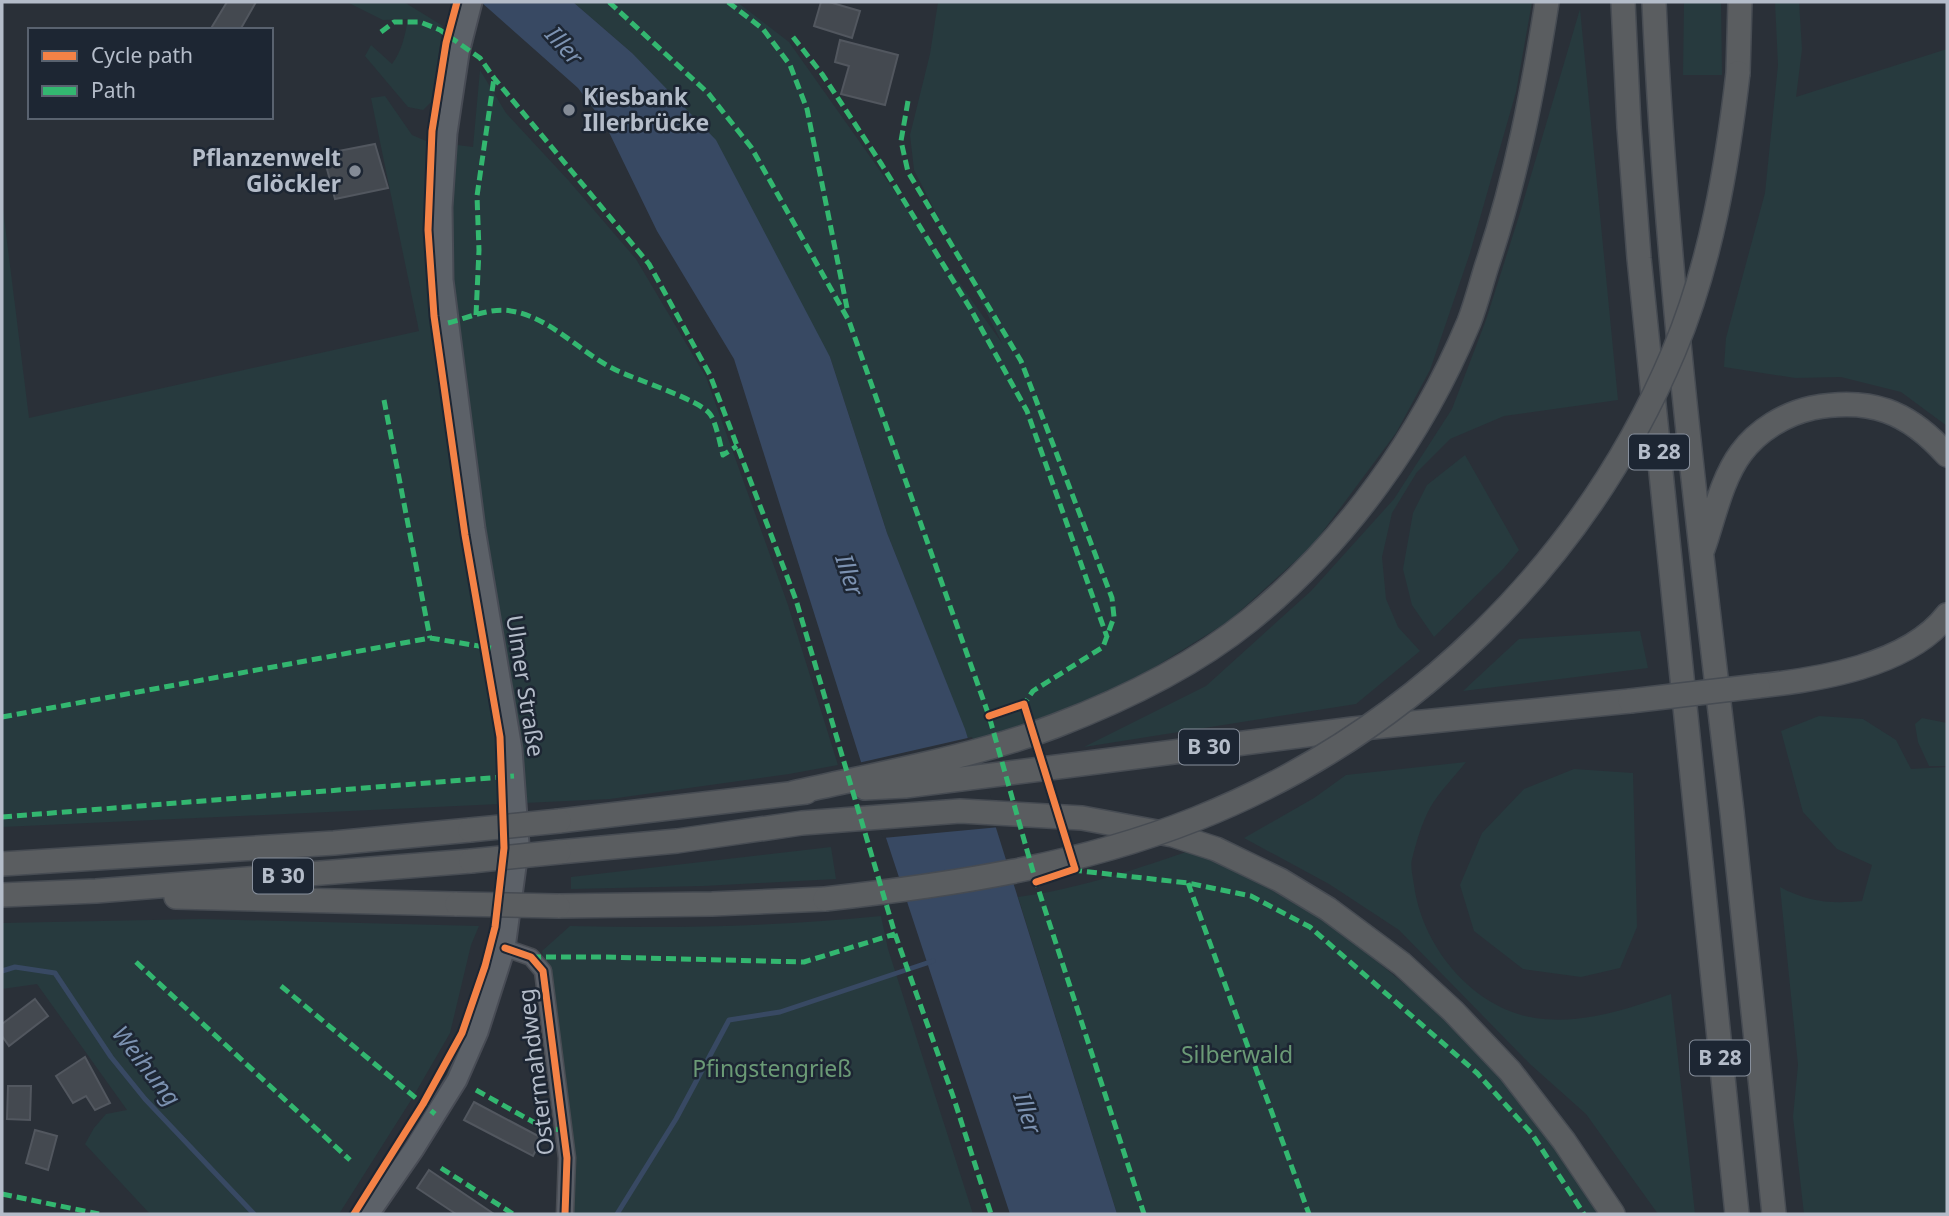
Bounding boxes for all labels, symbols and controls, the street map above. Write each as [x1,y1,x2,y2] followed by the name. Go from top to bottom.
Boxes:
[538,18,592,73] water label: Iller
[28,28,273,119] legend
[91,41,193,69] text: Cycle path
[91,76,136,104] text: Path
[583,80,709,138] place label: Kiesbank Illerbrücke
[561,102,577,118] marker: Kiesbank Illerbrücke
[192,141,341,199] place label: Pflanzenwelt Glöckler
[347,163,363,179] marker: Pflanzenwelt Glöckler
[1629,434,1689,470] road number: B 28
[828,549,873,601] water label: Iller
[499,613,553,759] street label: Ulmer Straße
[1179,730,1239,764] road number: B 30
[253,858,313,894] road number: B 30
[509,987,561,1157] street label: Ostermahdweg
[105,1018,189,1112] water label: Weihung
[1181,1038,1293,1070] park label: Silberwald
[1690,1040,1750,1076] road number: B 28
[692,1052,852,1084] park label: Pfingstengrieß
[1006,1087,1051,1139] water label: Iller

